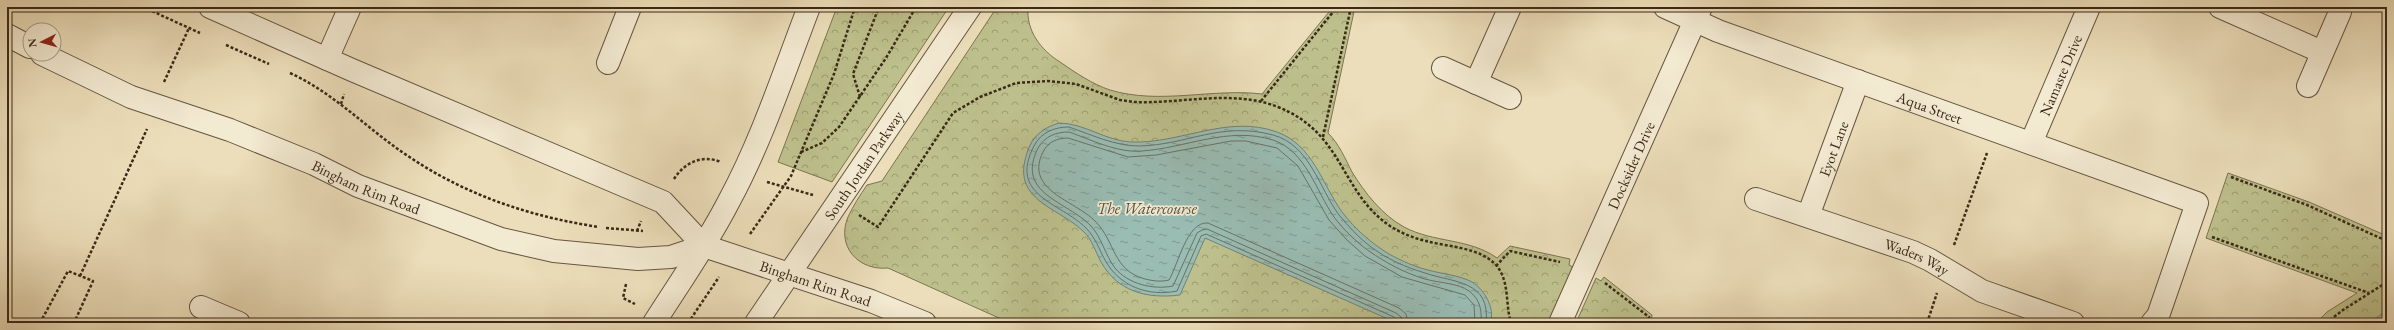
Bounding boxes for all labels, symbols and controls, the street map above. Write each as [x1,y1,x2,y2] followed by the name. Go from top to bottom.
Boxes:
[22,22,62,62] north arrow
[2034,31,2086,118] street label: Namaste Drive
[25,38,39,48] text: N
[1893,86,1965,128] street label: Aqua Street
[819,106,907,223] street label: South Jordan Parkway
[1603,118,1658,212] street label: Docksider Drive
[1814,118,1852,179] street label: Eyot Lane
[309,155,424,218] street label: Bingham Rim Road
[1097,198,1198,219] water label: The Watercourse
[1882,234,1953,279] street label: Waders Way
[758,256,874,310] street label: Bingham Rim Road

